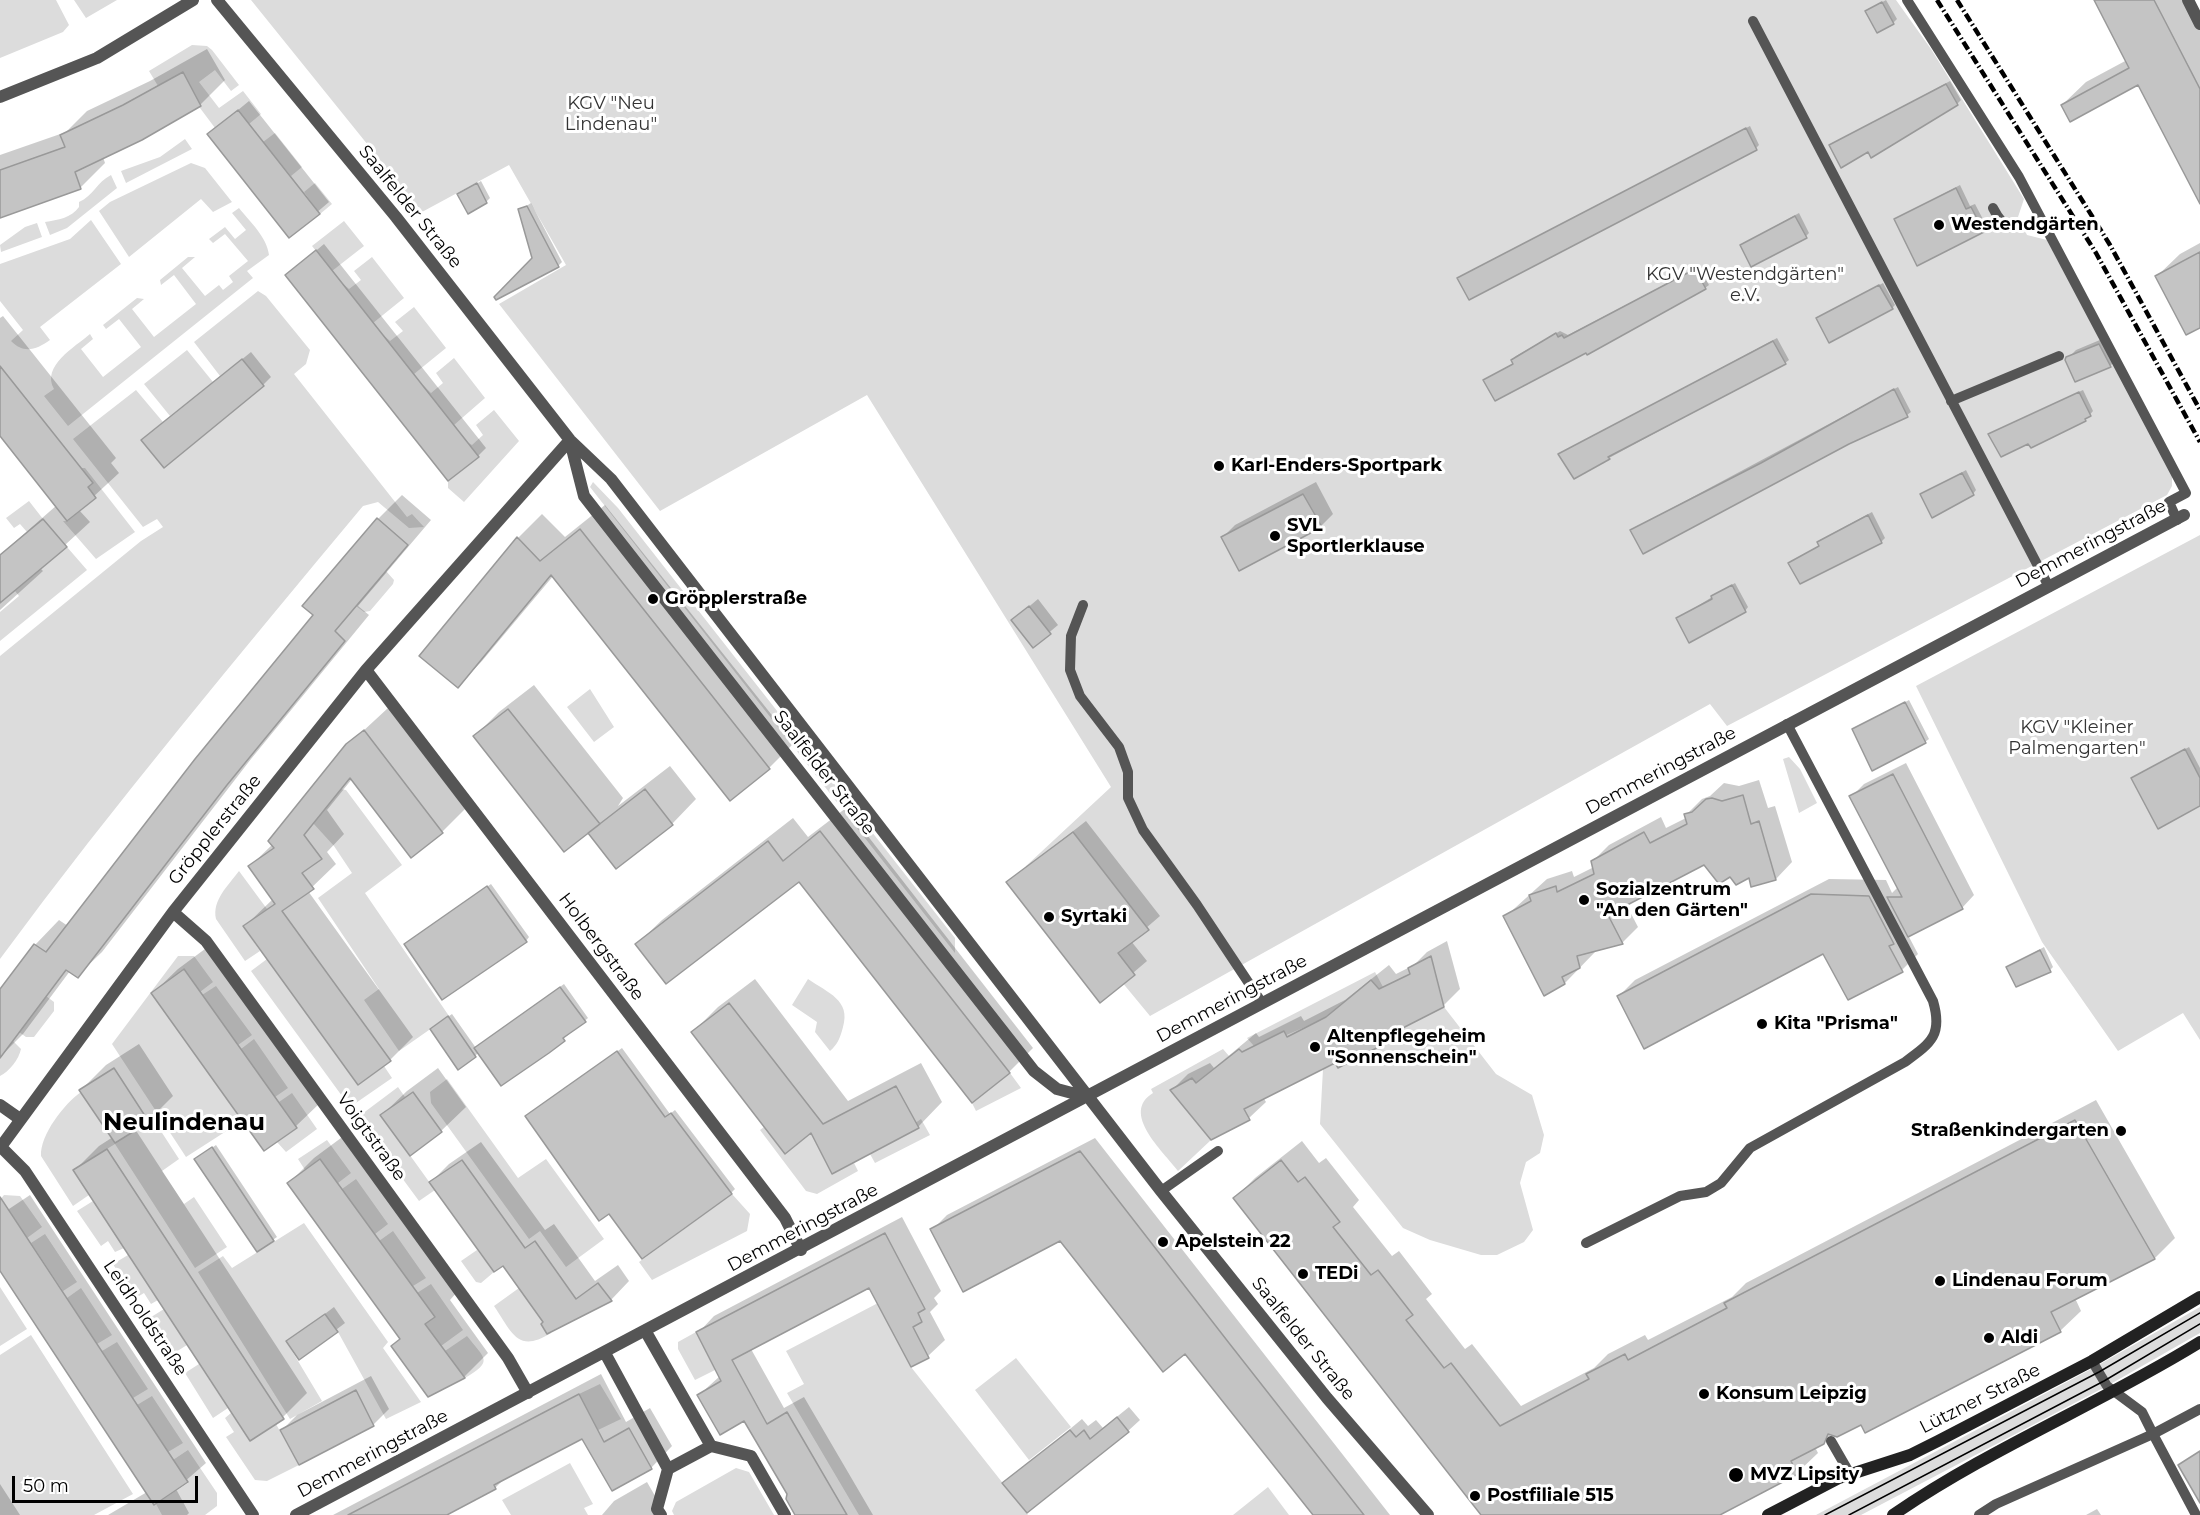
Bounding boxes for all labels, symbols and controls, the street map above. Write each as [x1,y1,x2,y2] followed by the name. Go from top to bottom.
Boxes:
[565,93,657,136] park label: KGV "Neu Lindenau"
[354,141,466,273] street label: Saalfelder Straße
[1951,214,2099,236] place label: Westendgärten
[1932,218,1946,232] marker: Westendgärten
[1646,264,1844,306] park label: KGV "Westendgärten" e.V.
[1231,455,1442,477] place label: Karl-Enders-Sportpark
[1212,459,1226,473] marker: Karl-Enders-Sportpark
[2012,495,2170,593] street label: Demmeringstraße
[1287,515,1425,558] place label: SVL Sportlerklause
[1268,529,1282,543] marker: SVL Sportlerklause
[665,588,807,610] place label: Gröpplerstraße
[646,592,660,606] marker: Gröpplerstraße
[769,706,879,840] street label: Saalfelder Straße
[2008,717,2146,760] park label: KGV "Kleiner Palmengarten"
[1582,722,1740,820] street label: Demmeringstraße
[164,771,266,889] street label: Gröpplerstraße
[1596,879,1748,922] place label: Sozialzentrum "An den Gärten"
[553,889,649,1005] street label: Holbergstraße
[1577,893,1591,907] marker: Sozialzentrum "An den Gärten"
[1061,906,1127,928] place label: Syrtaki
[1042,910,1056,924] marker: Syrtaki
[1153,950,1311,1048] street label: Demmeringstraße
[1774,1013,1898,1035] place label: Kita "Prisma"
[1755,1017,1769,1031] marker: Kita "Prisma"
[1327,1026,1486,1068] place label: Altenpflegeheim "Sonnenschein"
[1308,1040,1322,1054] marker: Altenpflegeheim "Sonnenschein"
[332,1089,410,1185] street label: Voigtstraße
[103,1109,265,1137] district label: Neulindenau
[1911,1120,2109,1142] place label: Straßenkindergarten
[2114,1124,2128,1138] marker: Straßenkindergarten
[724,1179,882,1277] street label: Demmeringstraße
[1175,1231,1291,1253] place label: Apelstein 22
[1156,1235,1170,1249] marker: Apelstein 22
[98,1256,192,1380] street label: Leidholdstraße
[1315,1263,1358,1285] place label: TEDi
[1296,1267,1310,1281] marker: TEDi
[1952,1270,2108,1292] place label: Lindenau Forum
[1247,1273,1359,1405] street label: Saalfelder Straße
[1933,1274,1947,1288] marker: Lindenau Forum
[2001,1327,2038,1349] place label: Aldi
[1982,1331,1996,1345] marker: Aldi
[1916,1359,2044,1439] street label: Lützner Straße
[1716,1383,1867,1405] place label: Konsum Leipzig
[1697,1387,1711,1401] marker: Konsum Leipzig
[294,1405,452,1503] street label: Demmeringstraße
[15,1464,201,1502] scale bar
[1750,1464,1859,1486] place label: MVZ Lipsity
[1727,1466,1745,1484] marker: MVZ Lipsity
[23,1475,69,1497] text: 50 m
[1487,1485,1614,1507] place label: Postfiliale 515
[1468,1489,1482,1503] marker: Postfiliale 515

